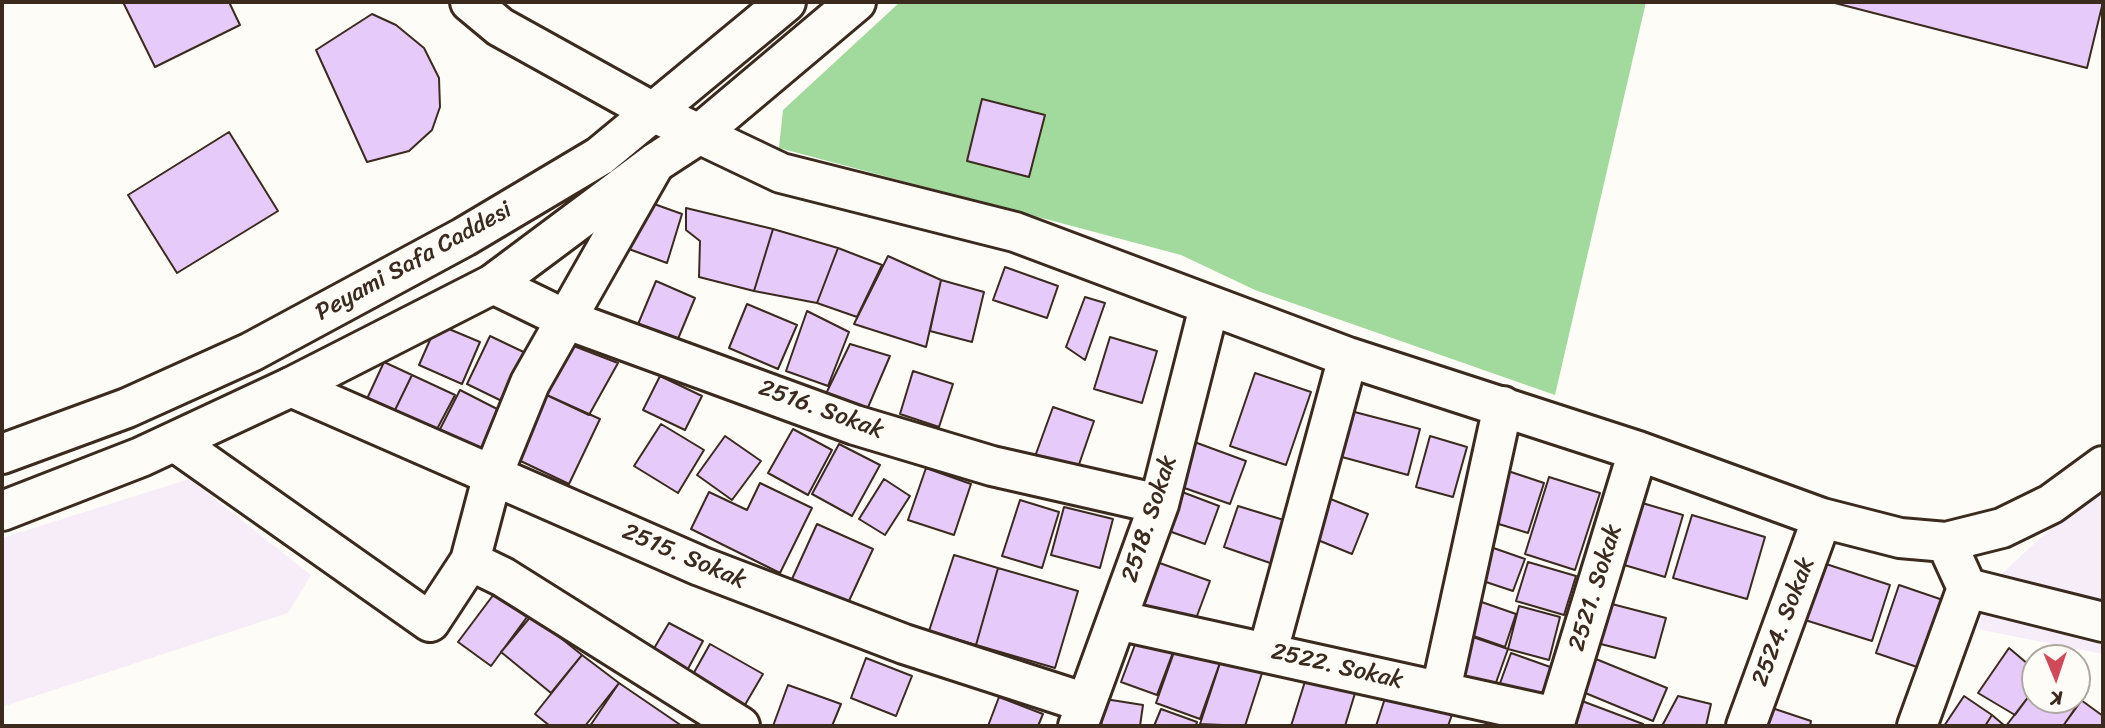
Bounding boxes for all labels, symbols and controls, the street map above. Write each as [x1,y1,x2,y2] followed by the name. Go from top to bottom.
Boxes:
[311,196,517,328] street label: Peyami Safa Caddesi
[755,374,887,446] street label: 2516. Sokak
[1116,452,1184,586] street label: 2518. Sokak
[618,518,750,596] street label: 2515. Sokak
[1563,521,1629,655] street label: 2521. Sokak
[1746,554,1822,690] street label: 2524. Sokak
[1268,638,1406,696] street label: 2522. Sokak
[2021,644,2091,714] north arrow
[2050,682,2063,715] text: K

